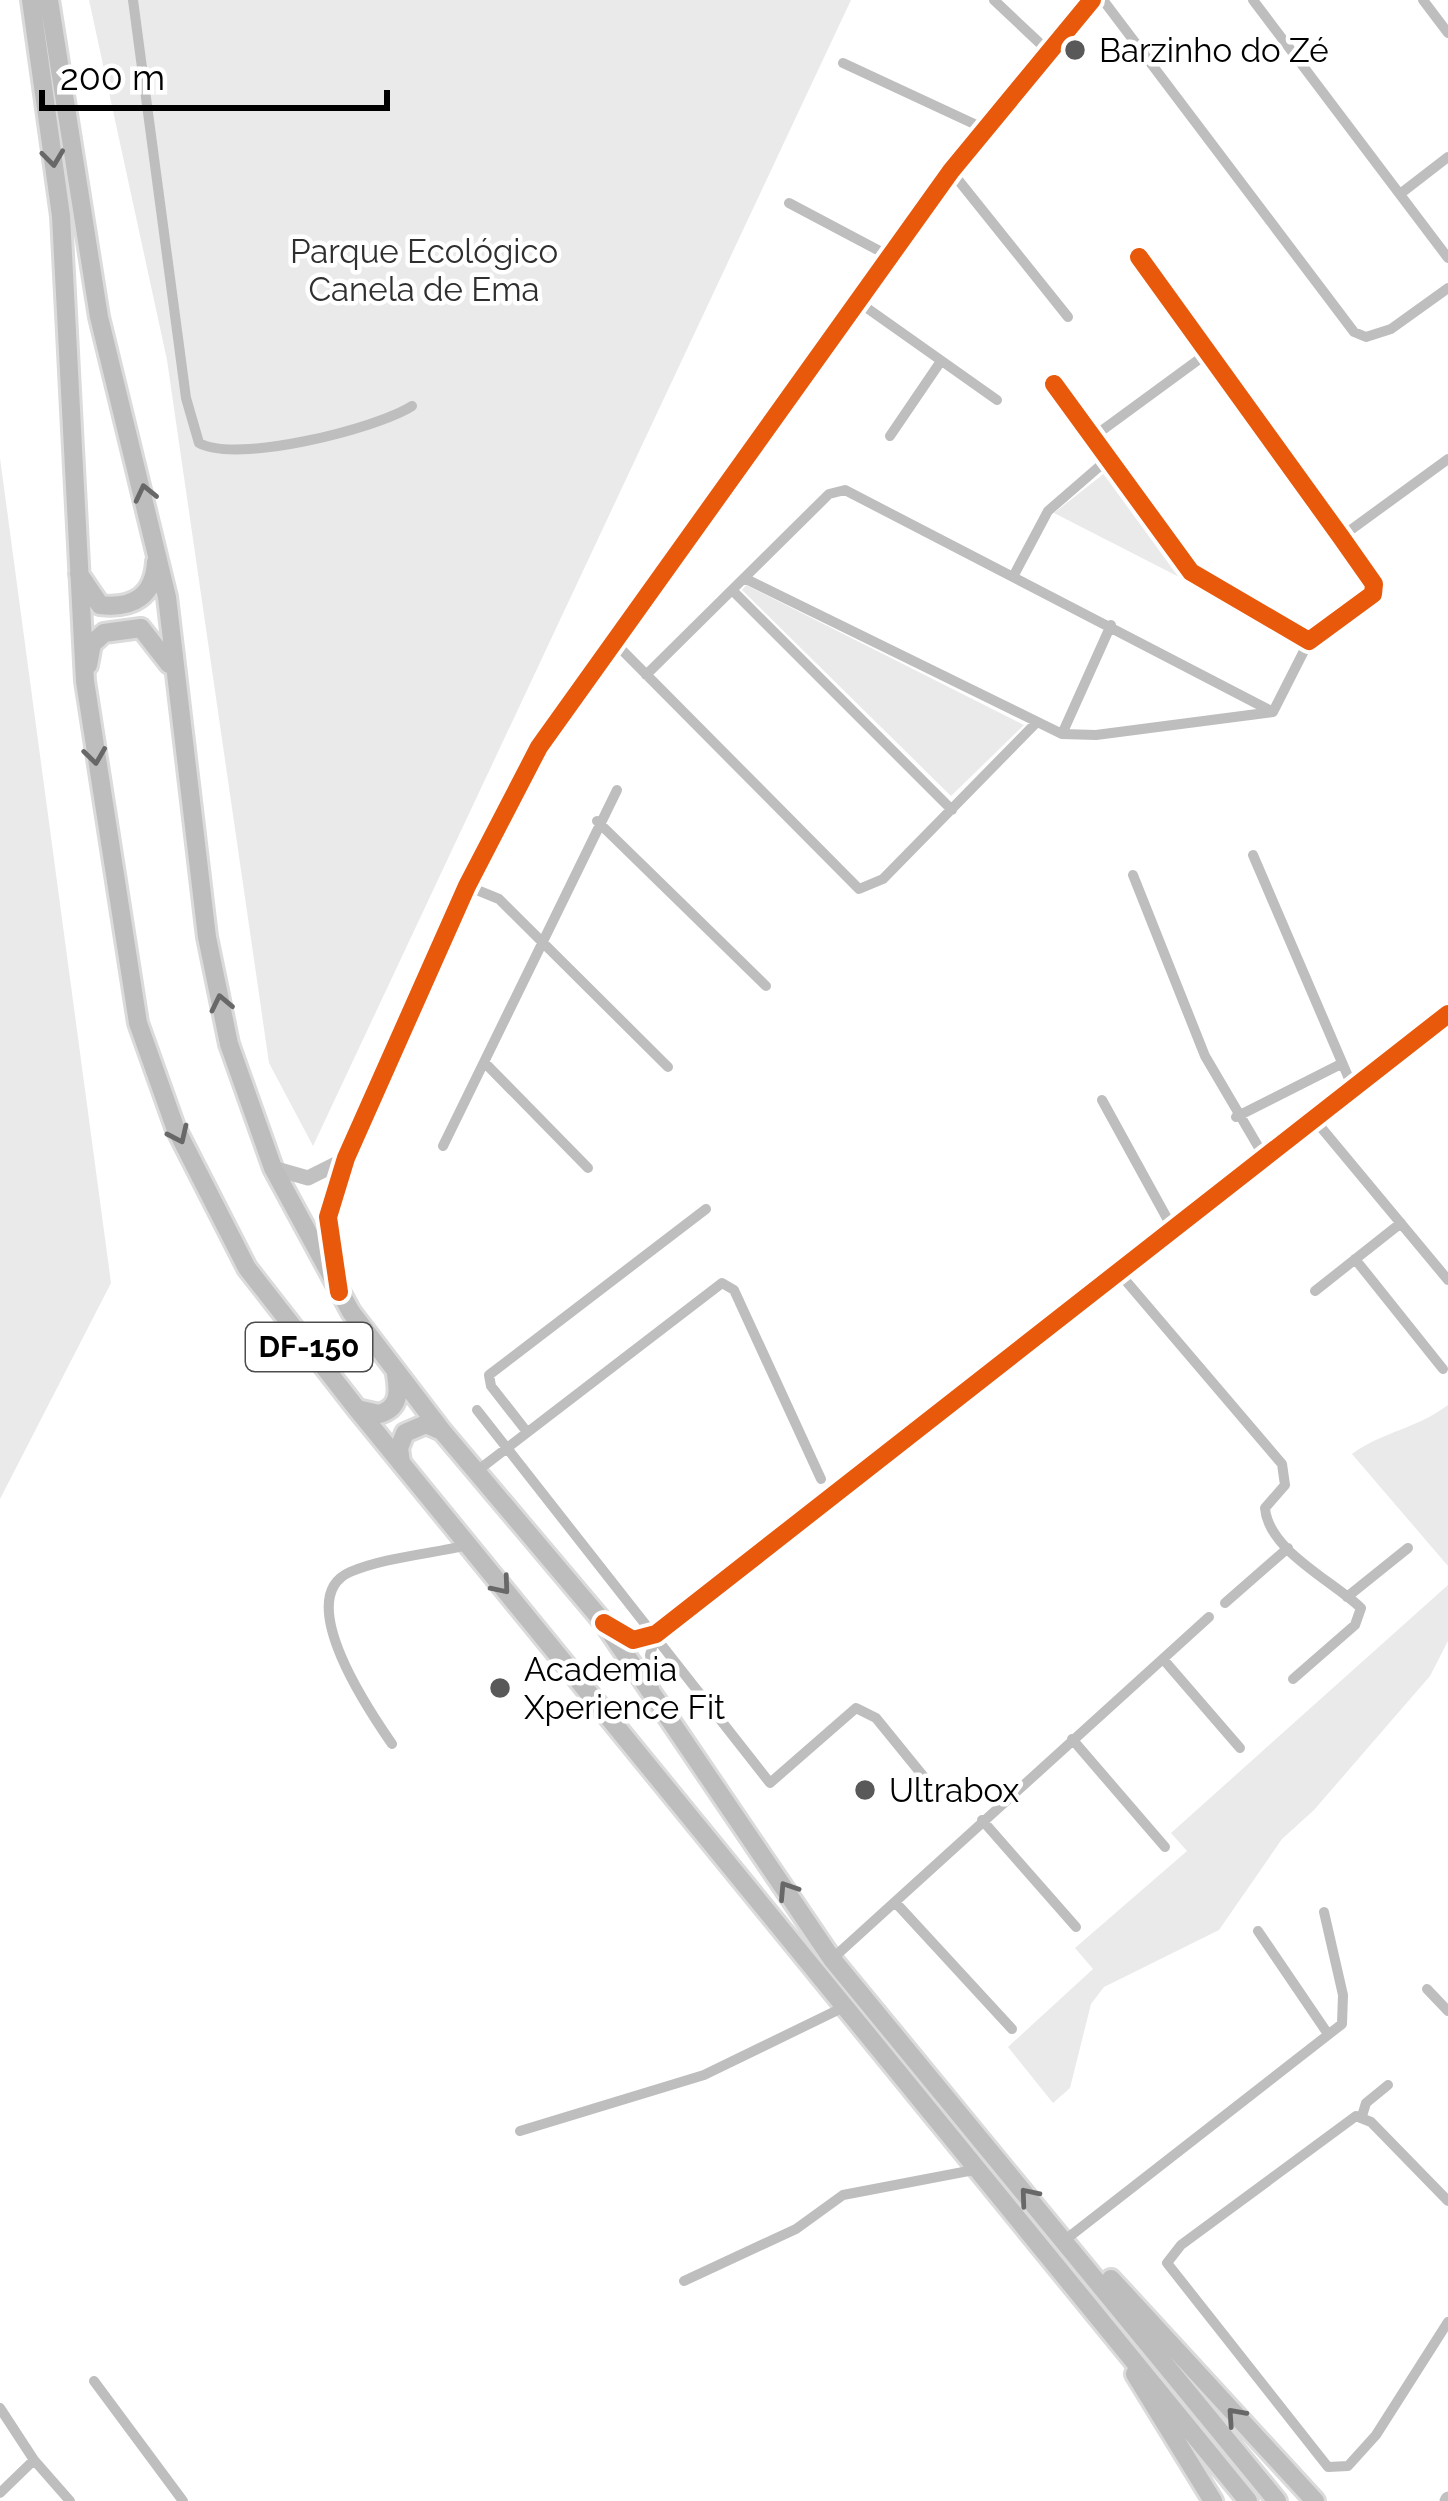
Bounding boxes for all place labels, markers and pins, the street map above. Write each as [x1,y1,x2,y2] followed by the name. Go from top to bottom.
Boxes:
[1099,31,1329,70] place label: Barzinho do Zé
[1062,37,1088,63] marker: Barzinho do Zé
[524,1650,725,1727] place label: Academia Xperience Fit
[487,1675,513,1701] marker: Academia Xperience Fit
[889,1771,1019,1810] place label: Ultrabox
[852,1777,878,1803] marker: Ultrabox

